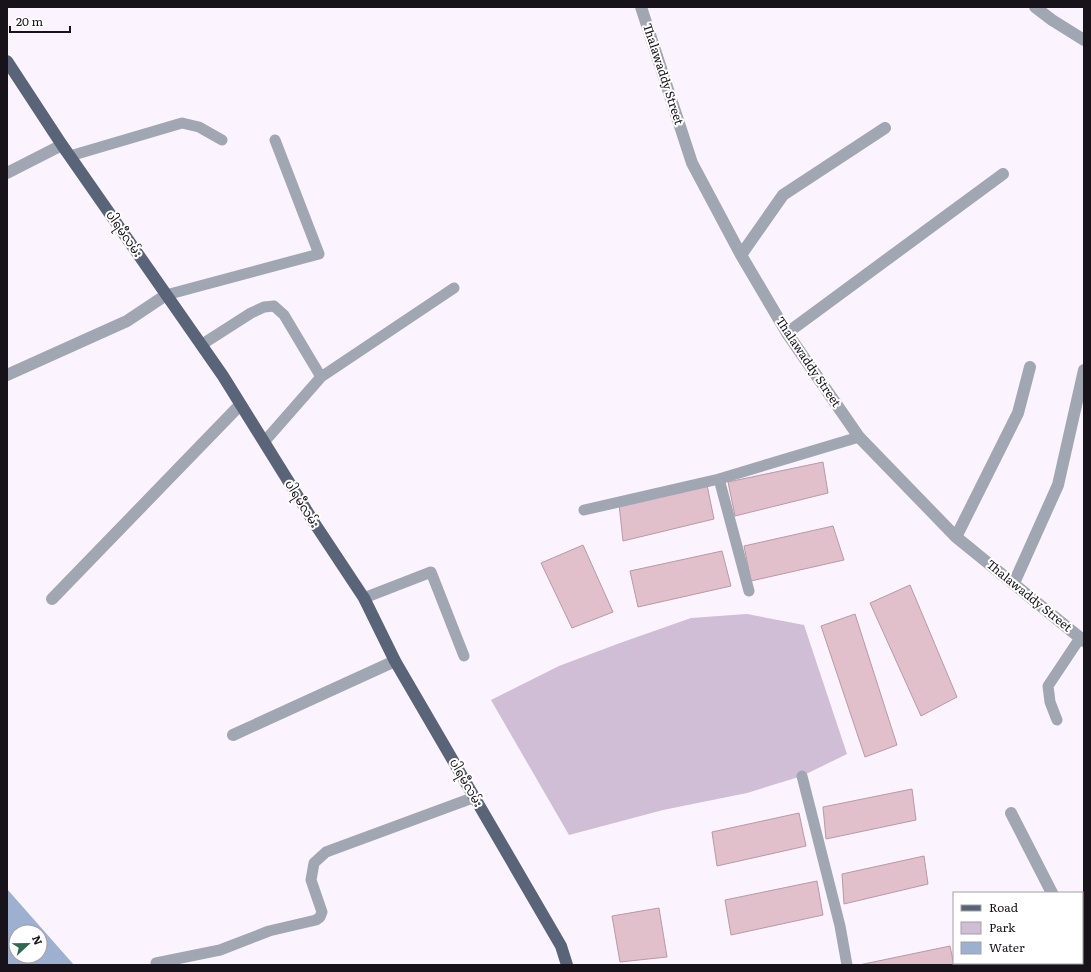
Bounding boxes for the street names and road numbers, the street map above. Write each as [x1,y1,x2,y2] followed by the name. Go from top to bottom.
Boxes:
[639,21,689,127] street label: Thalawaddy Street
[100,206,148,262] street label: ပါရမီလမ်း
[772,313,846,410] street label: Thalawaddy Street
[279,476,325,532] street label: ပါရမီလမ်း
[983,555,1076,636] street label: Thalawaddy Street
[444,755,488,811] street label: ပါရမီလမ်း

